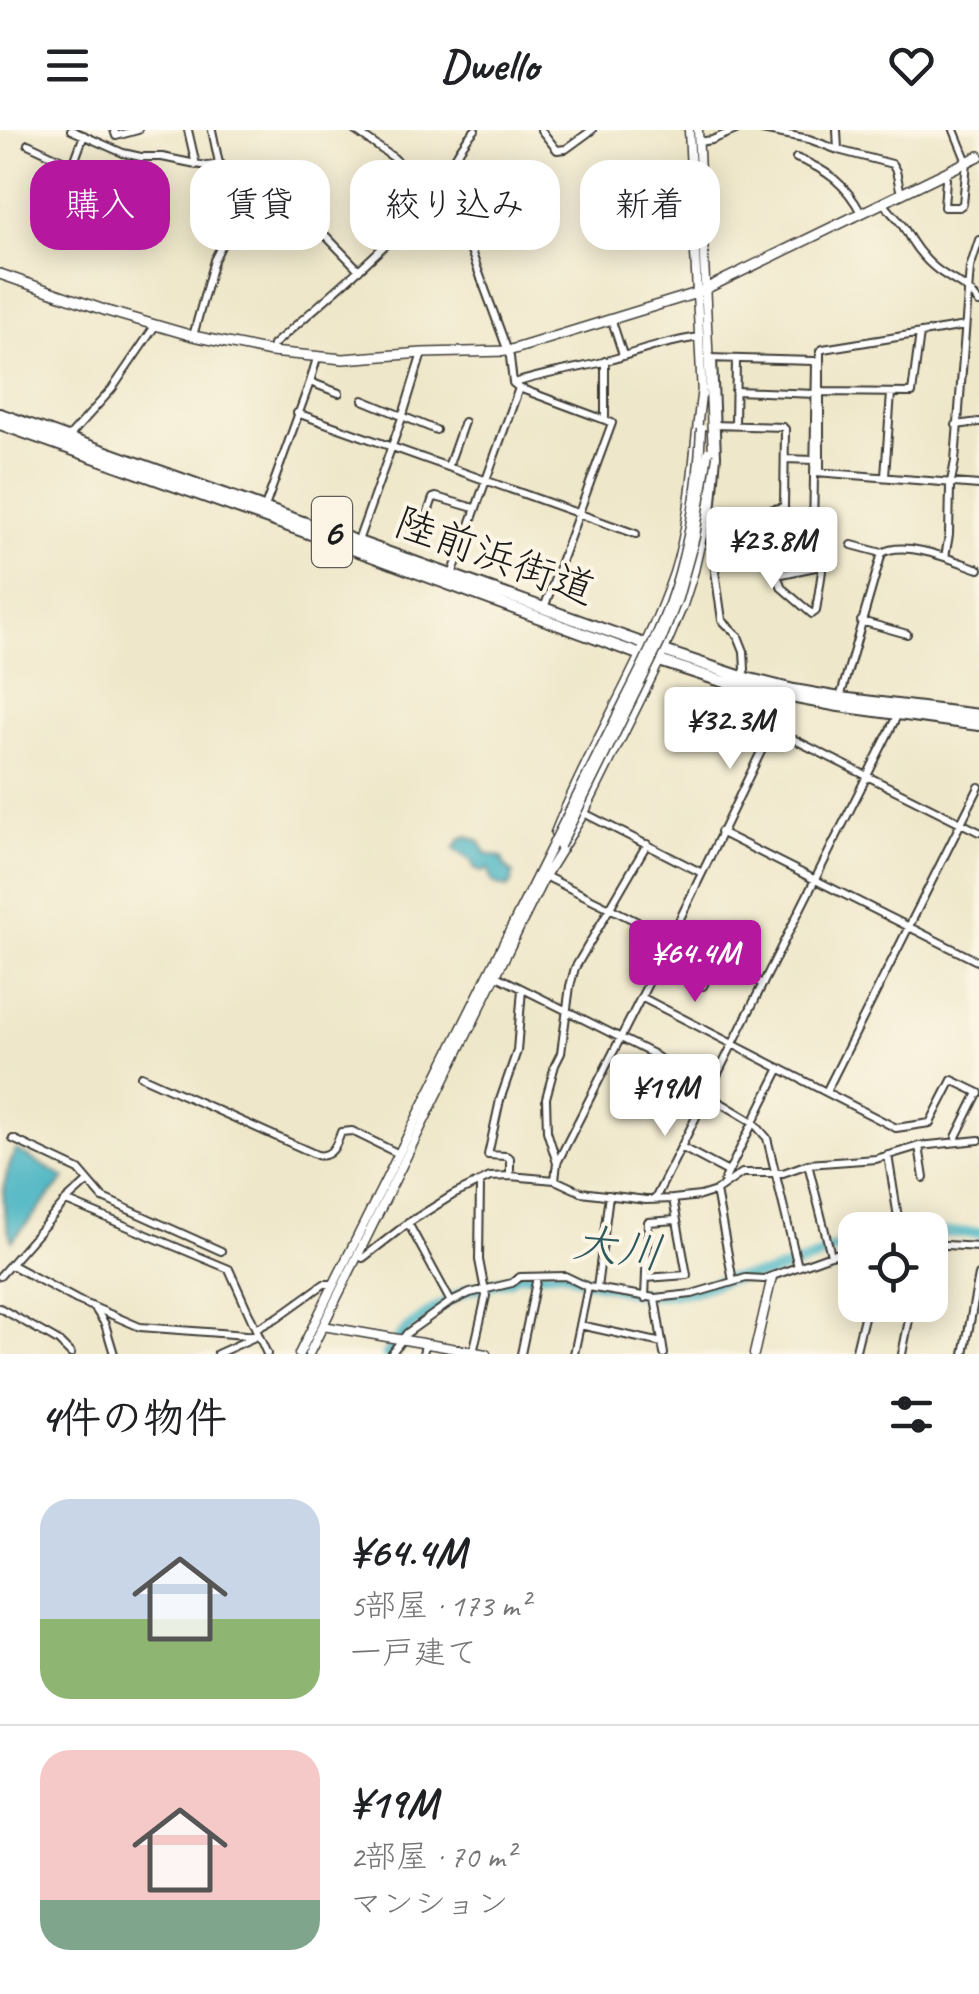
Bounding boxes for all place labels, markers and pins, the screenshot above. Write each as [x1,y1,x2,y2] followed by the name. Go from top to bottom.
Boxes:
[691,507,853,592] pin: ¥23.8M
[649,687,811,772] pin: ¥32.3M
[614,920,776,1005] pin: ¥64.4M
[606,1054,724,1139] pin: ¥19M

